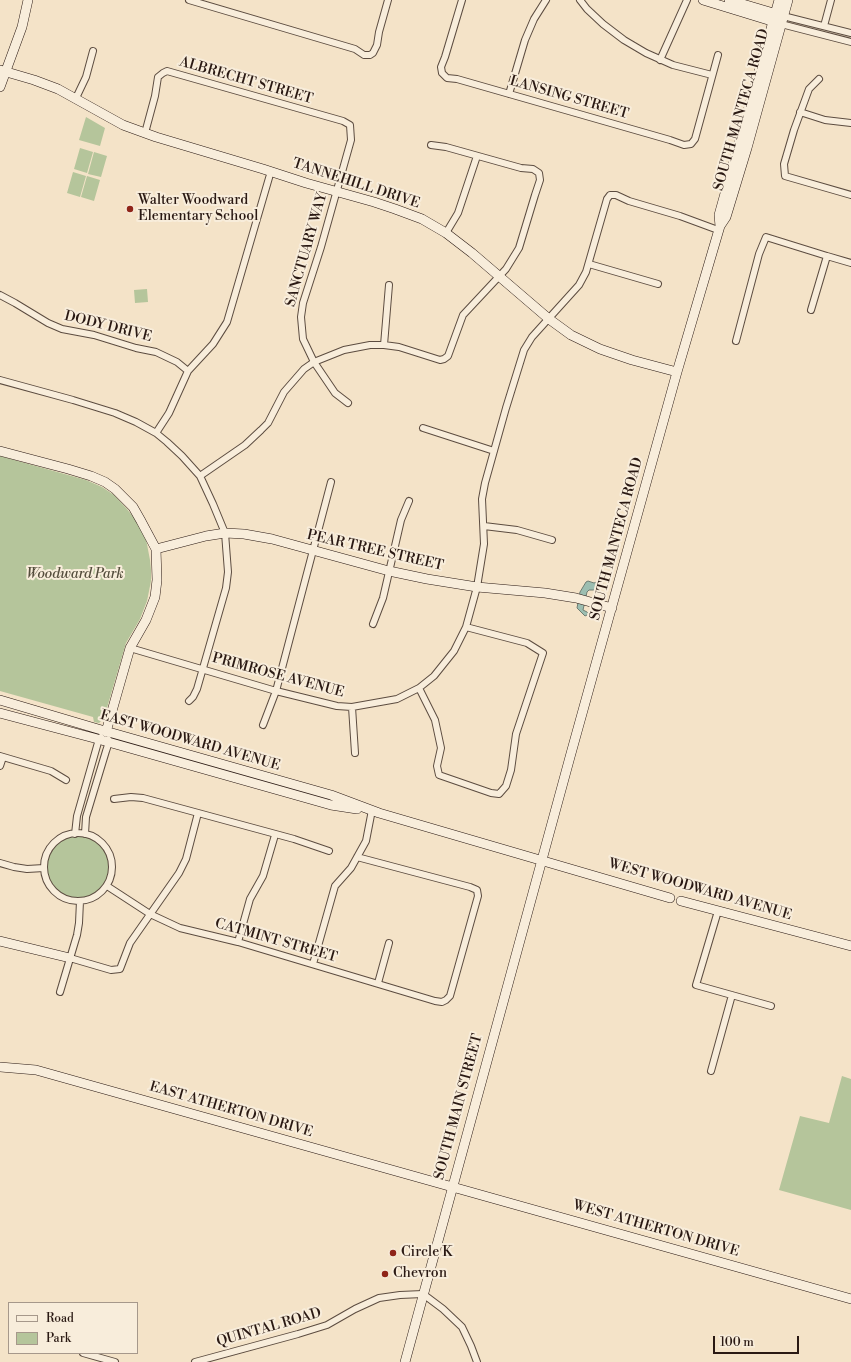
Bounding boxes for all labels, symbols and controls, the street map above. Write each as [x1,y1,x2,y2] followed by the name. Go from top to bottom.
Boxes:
[711,27,773,193] street label: SOUTH MANTECA ROAD
[177,54,315,108] street label: ALBRECHT STREET
[508,73,630,123] street label: LANSING STREET
[290,155,422,213] street label: TANNEHILL DRIVE
[283,191,331,309] street label: SANCTUARY WAY
[138,193,258,226] place label: Walter Woodward Elementary School
[125,204,135,214] marker: Walter Woodward Elementary School
[63,308,153,346] street label: DODY DRIVE
[587,456,647,622] street label: SOUTH MANTECA ROAD
[305,527,445,575] street label: PEAR TREE STREET
[27,567,123,583] park label: Woodward Park
[210,650,346,702] street label: PRIMROSE AVENUE
[98,707,282,775] street label: EAST WOODWARD AVENUE
[606,856,794,924] street label: WEST WOODWARD AVENUE
[213,916,339,966] street label: CATMINT STREET
[431,1032,487,1182] street label: SOUTH MAIN STREET
[147,1079,315,1141] street label: EAST ATHERTON DRIVE
[571,1197,741,1261] street label: WEST ATHERTON DRIVE
[401,1245,452,1261] place label: Circle K
[388,1248,398,1258] marker: Circle K
[393,1266,447,1282] place label: Chevron
[380,1269,390,1279] marker: Chevron
[8,1302,138,1354] legend
[215,1305,323,1351] street label: QUINTAL ROAD
[46,1311,74,1326] text: Road
[715,1328,801,1354] scale bar
[46,1331,71,1346] text: Park
[720,1335,754,1350] text: 100 m

